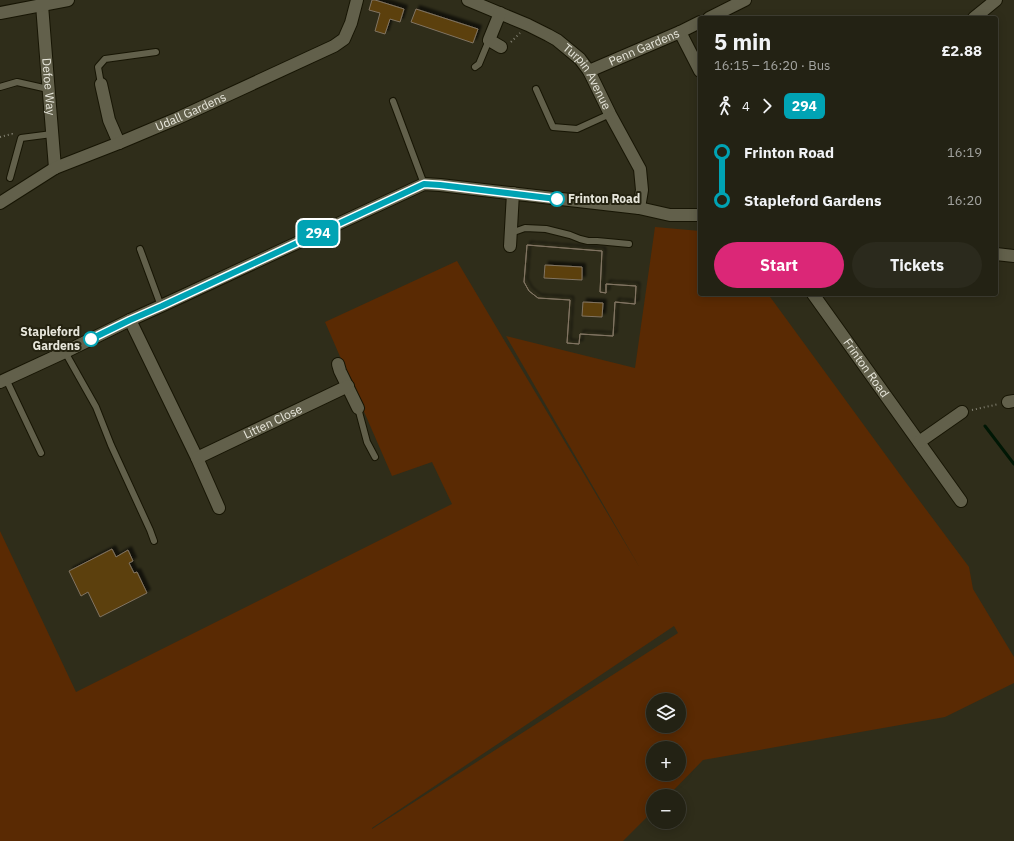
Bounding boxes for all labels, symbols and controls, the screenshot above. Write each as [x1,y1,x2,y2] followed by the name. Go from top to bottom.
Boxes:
[606,25,682,69] street label: Penn Gardens
[714,27,771,56] text: 5 min
[560,40,615,112] street label: Turpin Avenue
[942,41,982,60] text: £2.88
[39,57,59,116] street label: Defoe Way
[714,57,830,74] text: 16:15 – 16:20 · Bus
[153,89,228,134] street label: Udall Gardens
[714,95,736,117] icon: walk
[756,95,778,117] icon: forward
[792,97,817,115] text: 294
[742,98,750,115] text: 4
[744,143,834,162] text: Frinton Road
[947,144,982,161] text: 16:19
[549,191,565,207] marker: Frinton Road
[568,191,640,206] place label: Frinton Road
[744,191,882,210] text: Stapleford Gardens
[947,192,982,209] text: 16:20
[295,220,341,246] line badge: 294
[305,224,331,242] text: 294
[714,242,844,288] button: Start
[852,242,982,288] button: Tickets
[20,324,80,353] place label: Stapleford Gardens
[83,331,99,347] marker: Stapleford Gardens
[840,335,892,400] street label: Frinton Road
[241,401,305,442] street label: Litten Close
[646,693,686,829] map controls
[646,693,686,733] button: layers
[646,741,686,781] button: +
[646,789,686,829] button: −

